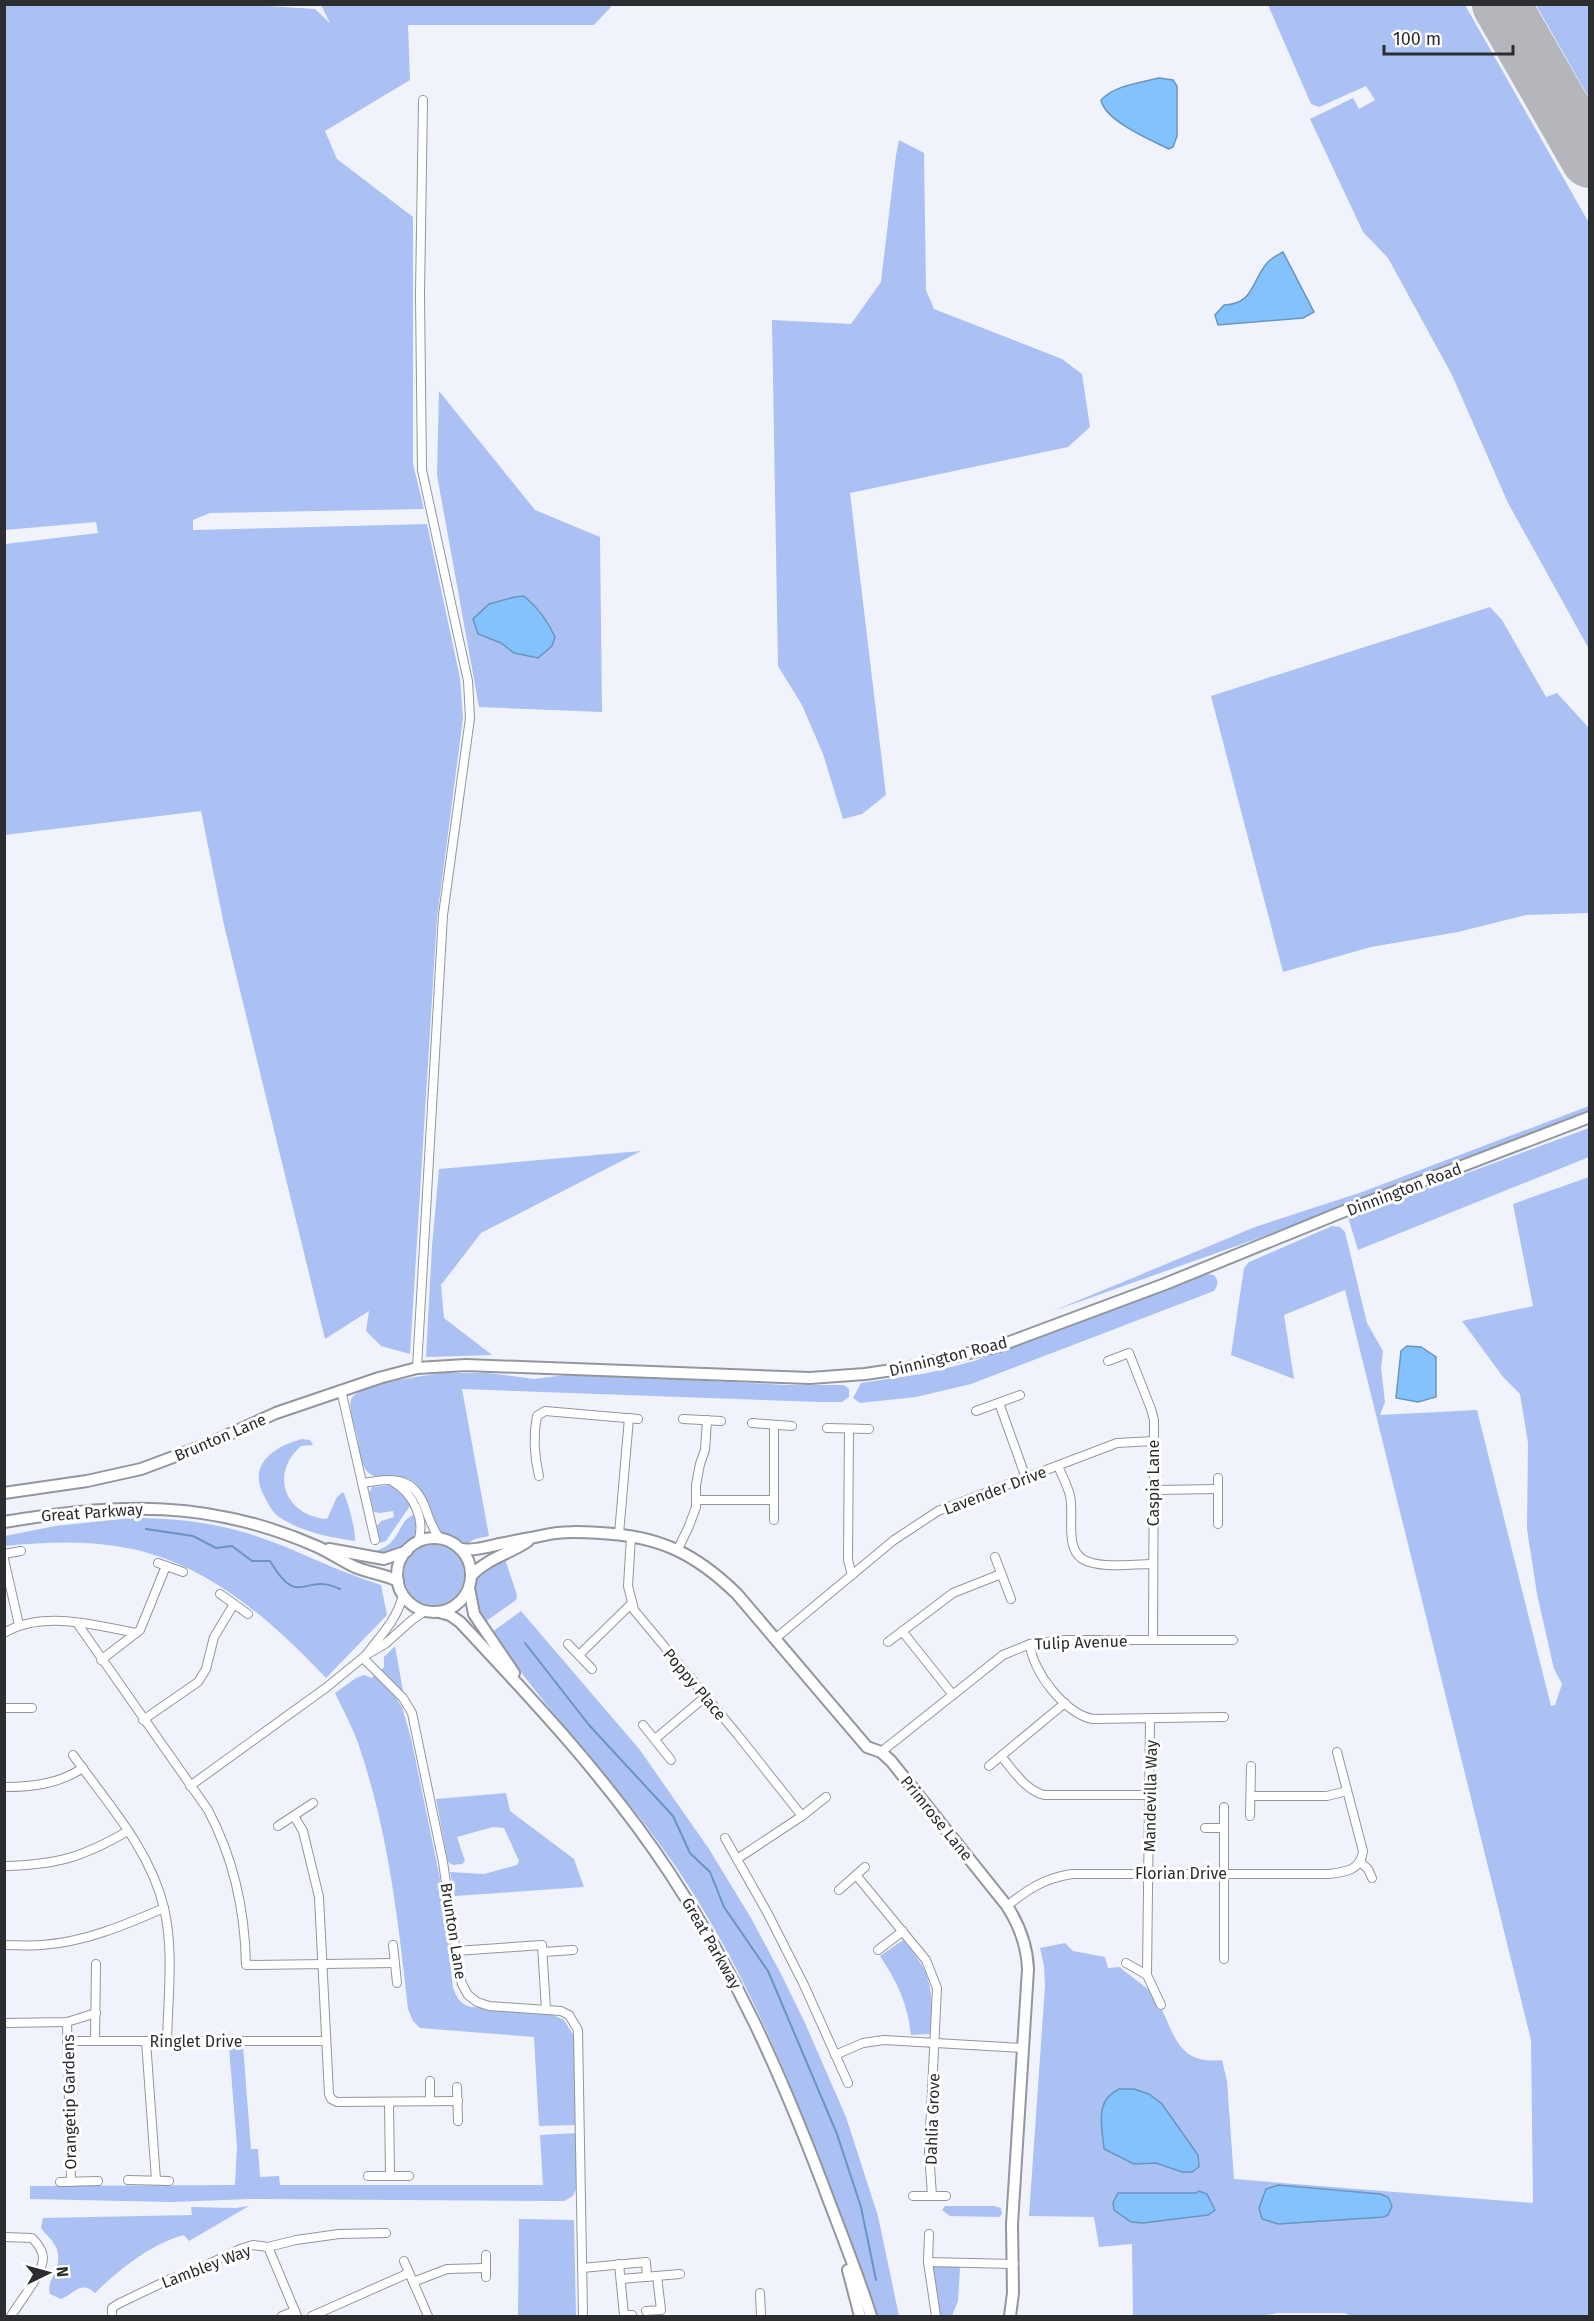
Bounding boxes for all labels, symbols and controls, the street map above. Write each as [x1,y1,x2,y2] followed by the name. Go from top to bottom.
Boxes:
[1384,18,1513,56] scale bar
[1393,28,1441,50] text: 100 m
[1344,1159,1464,1220] street label: Dinnington Road
[887,1333,1009,1380] street label: Dinnington Road
[172,1410,269,1465] street label: Brunton Lane
[1144,1440,1163,1526] street label: Caspia Lane
[941,1462,1049,1519] street label: Lavender Drive
[40,1499,144,1526] street label: Great Parkway
[1034,1631,1128,1654] street label: Tulip Avenue
[659,1645,730,1724] street label: Poppy Place
[1140,1740,1161,1852] street label: Mandevilla Way
[897,1772,977,1864] street label: Primrose Lane
[1135,1864,1227,1883] street label: Florian Drive
[436,1881,471,1981] street label: Brunton Lane
[678,1894,745,1992] street label: Great Parkway
[150,2032,242,2051] street label: Ringlet Drive
[59,2034,80,2170] street label: Orangetip Gardens
[921,2073,944,2165] street label: Dahlia Grove
[159,2241,254,2292] street label: Lambley Way
[18,2243,78,2303] north arrow
[53,2266,72,2278] text: N

